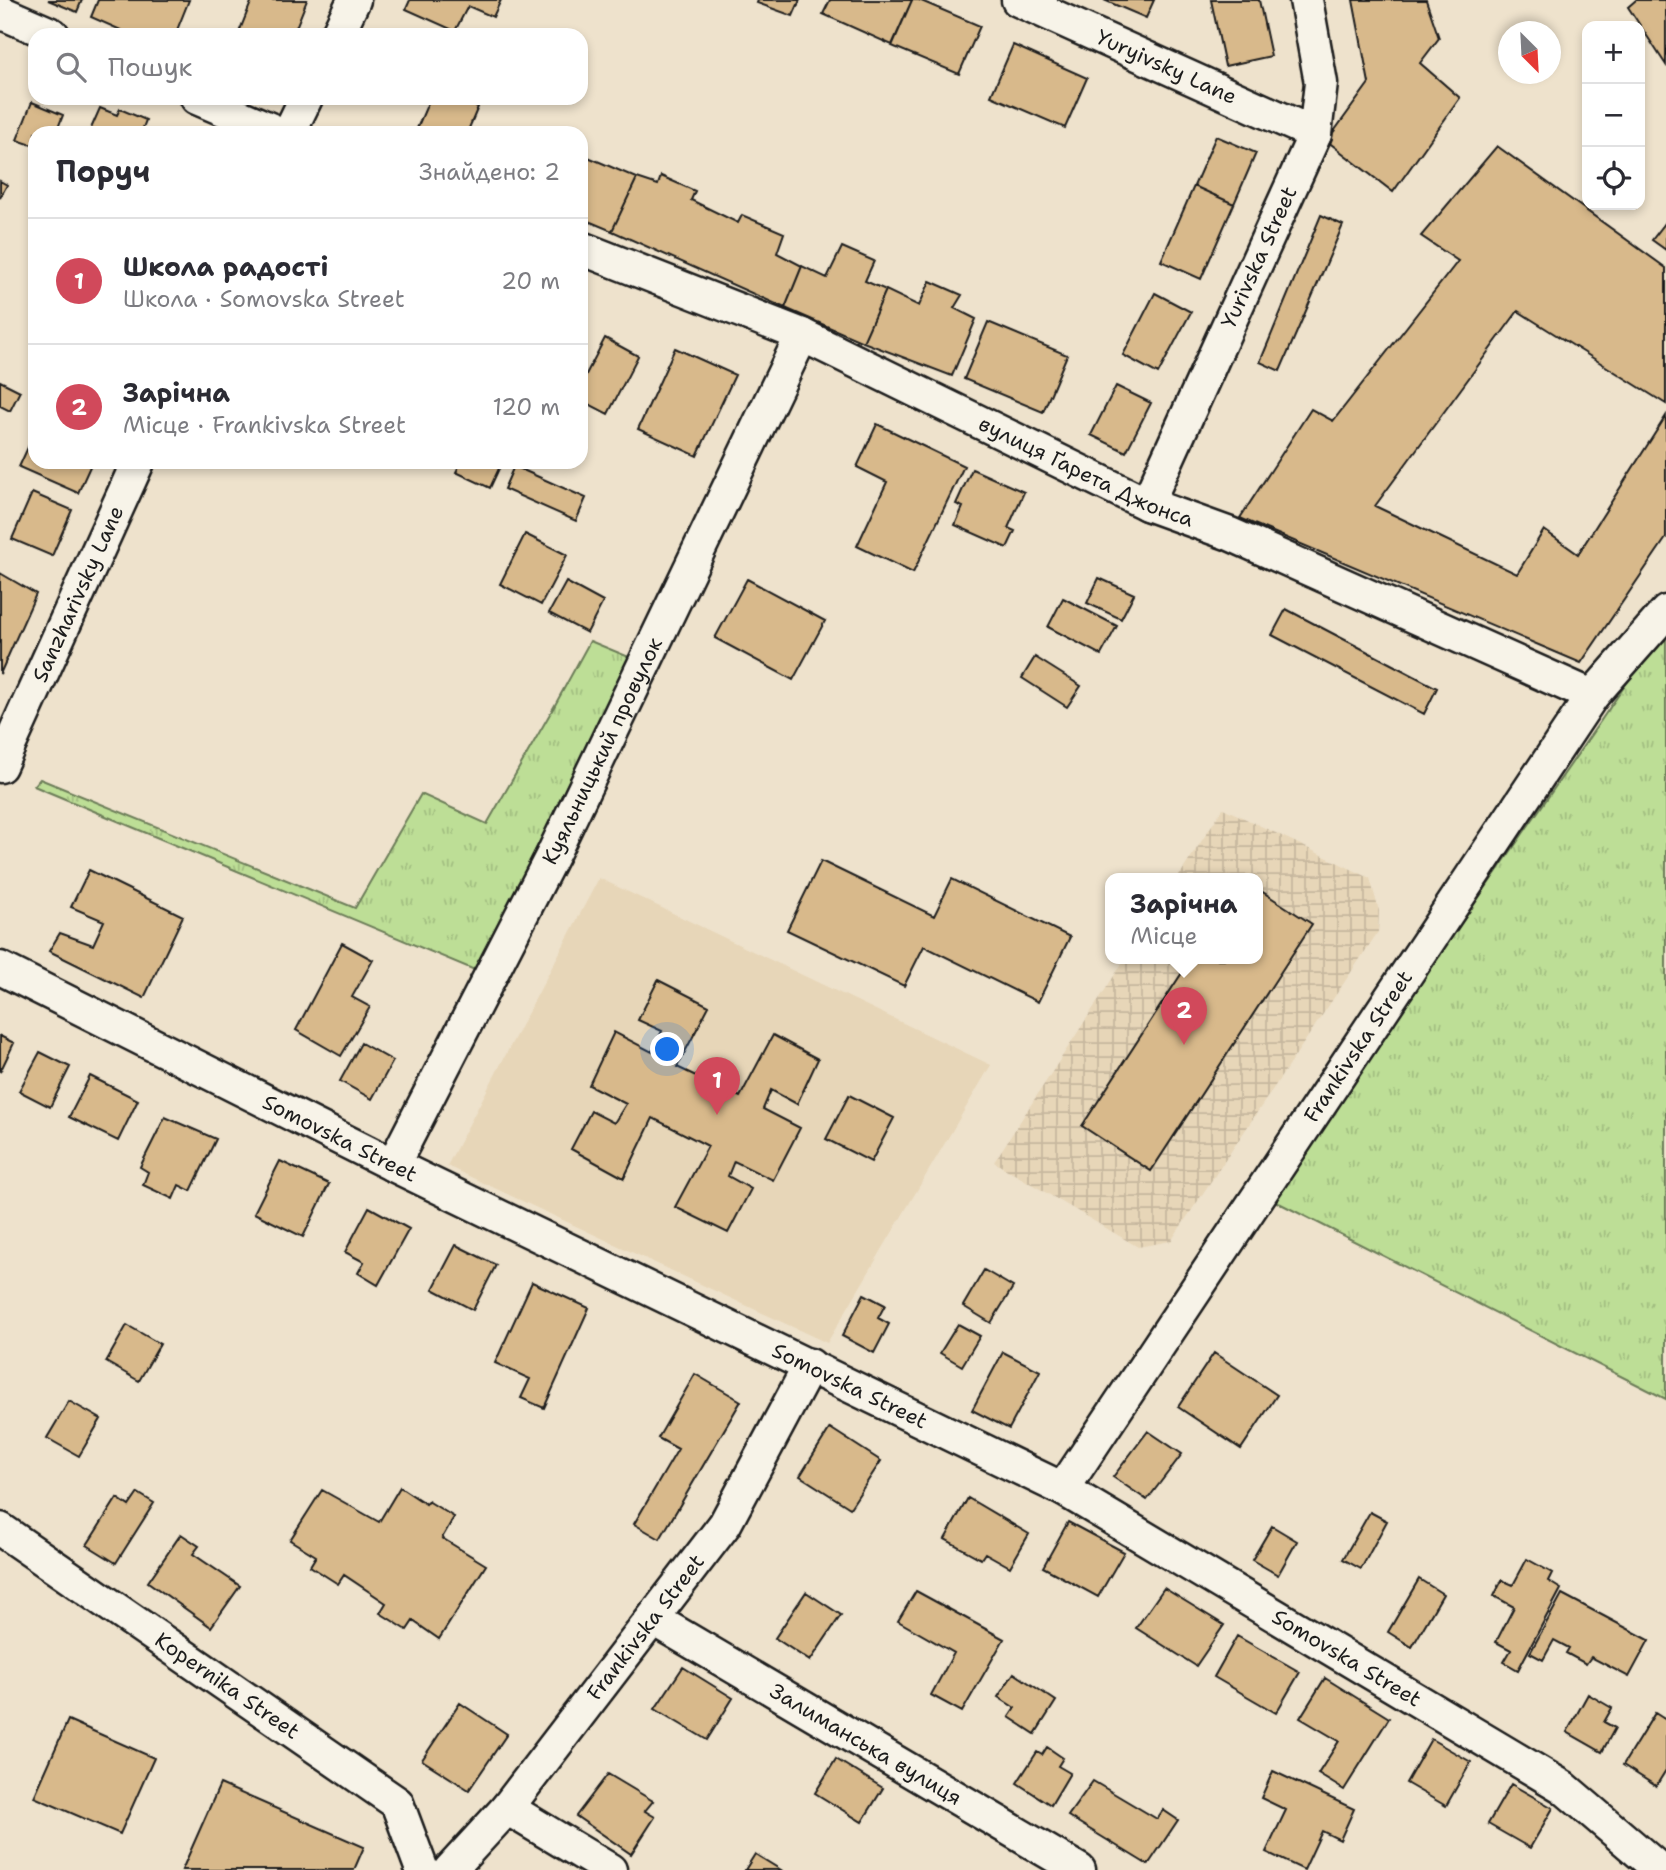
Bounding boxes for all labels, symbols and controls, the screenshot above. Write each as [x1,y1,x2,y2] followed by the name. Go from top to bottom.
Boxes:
[1498,21,1561,84] north arrow
[1582,21,1645,210] map controls
[1582,21,1645,84] button: +
[1092,23,1241,111] street label: Yuryivsky Lane
[28,28,588,105] search box
[52,48,90,86] icon: search
[108,49,192,84] text: Пошук
[1582,84,1645,147] button: −
[1582,147,1645,210] button: locate
[56,151,150,192] text: Поруч
[419,157,560,187] text: Знайдено: 2
[1215,182,1303,333] street label: Yurivska Street
[123,249,328,284] text: Школа радості
[74,266,84,296] text: 1
[501,266,560,296] text: 20 m
[123,284,405,314] text: Школа · Somovska Street
[123,375,230,410] text: Зарічна
[71,392,87,422] text: 2
[492,392,560,422] text: 120 m
[123,410,406,440] text: Місце · Frankivska Street
[974,410,1197,534] street label: вулиця Ґарета Джонса
[26,501,130,687] street label: Sanzharivsky Lane
[536,633,669,869] street label: Куяльницький провулок
[1105,873,1263,964] popup
[1131,886,1237,921] text: Зарічна
[1131,921,1198,951] text: Місце
[1297,965,1419,1128] street label: Frankivska Street
[1161,987,1207,1045] pin: 2
[650,1032,684,1066] your location
[694,1057,740,1115] pin: 1
[258,1088,422,1188] street label: Somovska Street
[768,1336,932,1435] street label: Somovska Street
[581,1549,711,1706] street label: Frankivska Street
[1267,1603,1426,1713] street label: Somovska Street
[149,1626,305,1745] street label: Kopernika Street
[765,1677,967,1812] street label: Залиманська вулиця

